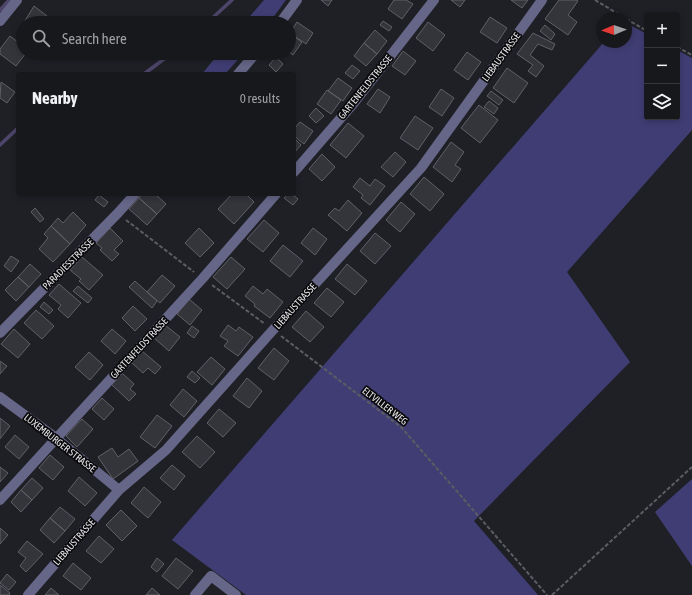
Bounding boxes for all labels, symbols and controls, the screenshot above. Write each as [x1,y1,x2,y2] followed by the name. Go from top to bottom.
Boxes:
[596,12,632,48] north arrow
[644,12,680,120] map controls
[644,12,680,48] button: +
[16,16,296,60] search box
[30,27,52,49] icon: search
[62,30,127,47] text: Search here
[480,30,523,83] street label: LIEBAUSTRASSE
[644,48,680,84] button: −
[336,52,394,121] street label: GARTENFELDSTRASSE
[644,84,680,120] button: layers
[32,88,78,108] text: Nearby
[240,91,280,106] text: 0 results
[40,236,96,292] street label: PARADIESSTRASSE
[272,280,319,331] street label: LIEBAUSTRASSE
[108,315,170,381] street label: GARTENFELDSTRASSE
[360,385,410,427] street label: ELTVILLER WEG
[22,412,99,475] street label: LUXEMBURGER STRASSE
[51,516,97,567] street label: LIEBAUSTRASSE

